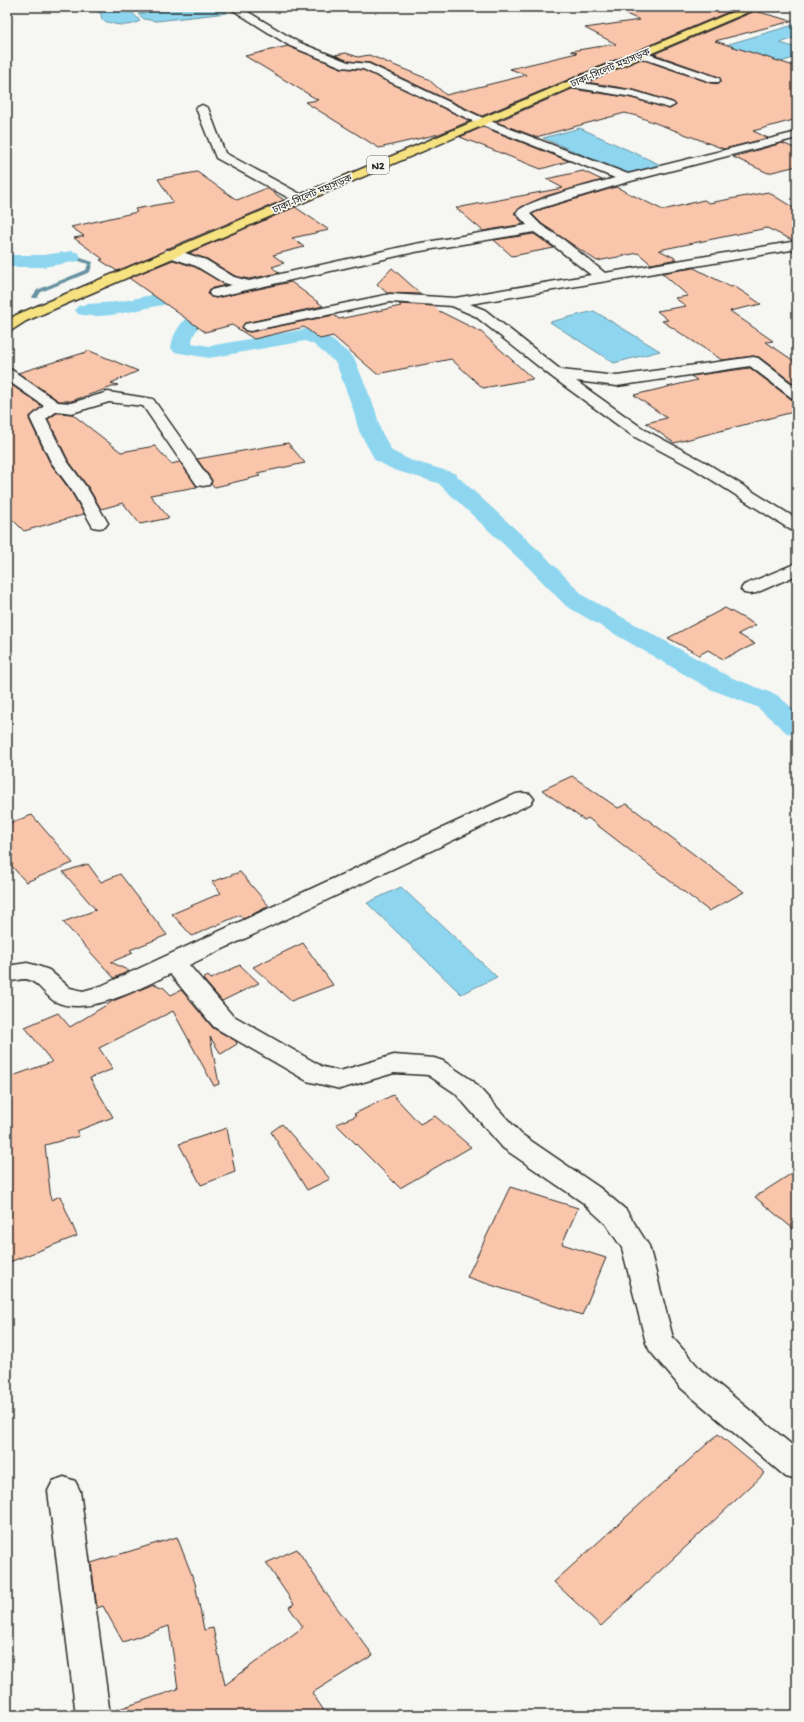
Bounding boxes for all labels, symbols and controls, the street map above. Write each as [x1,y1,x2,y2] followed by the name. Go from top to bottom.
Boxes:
[568,45,653,91] street label: ঢাকা-সিলেট মহাসড়ক
[367,156,389,174] road number: N2
[270,171,355,217] street label: ঢাকা-সিলেট মহাসড়ক

